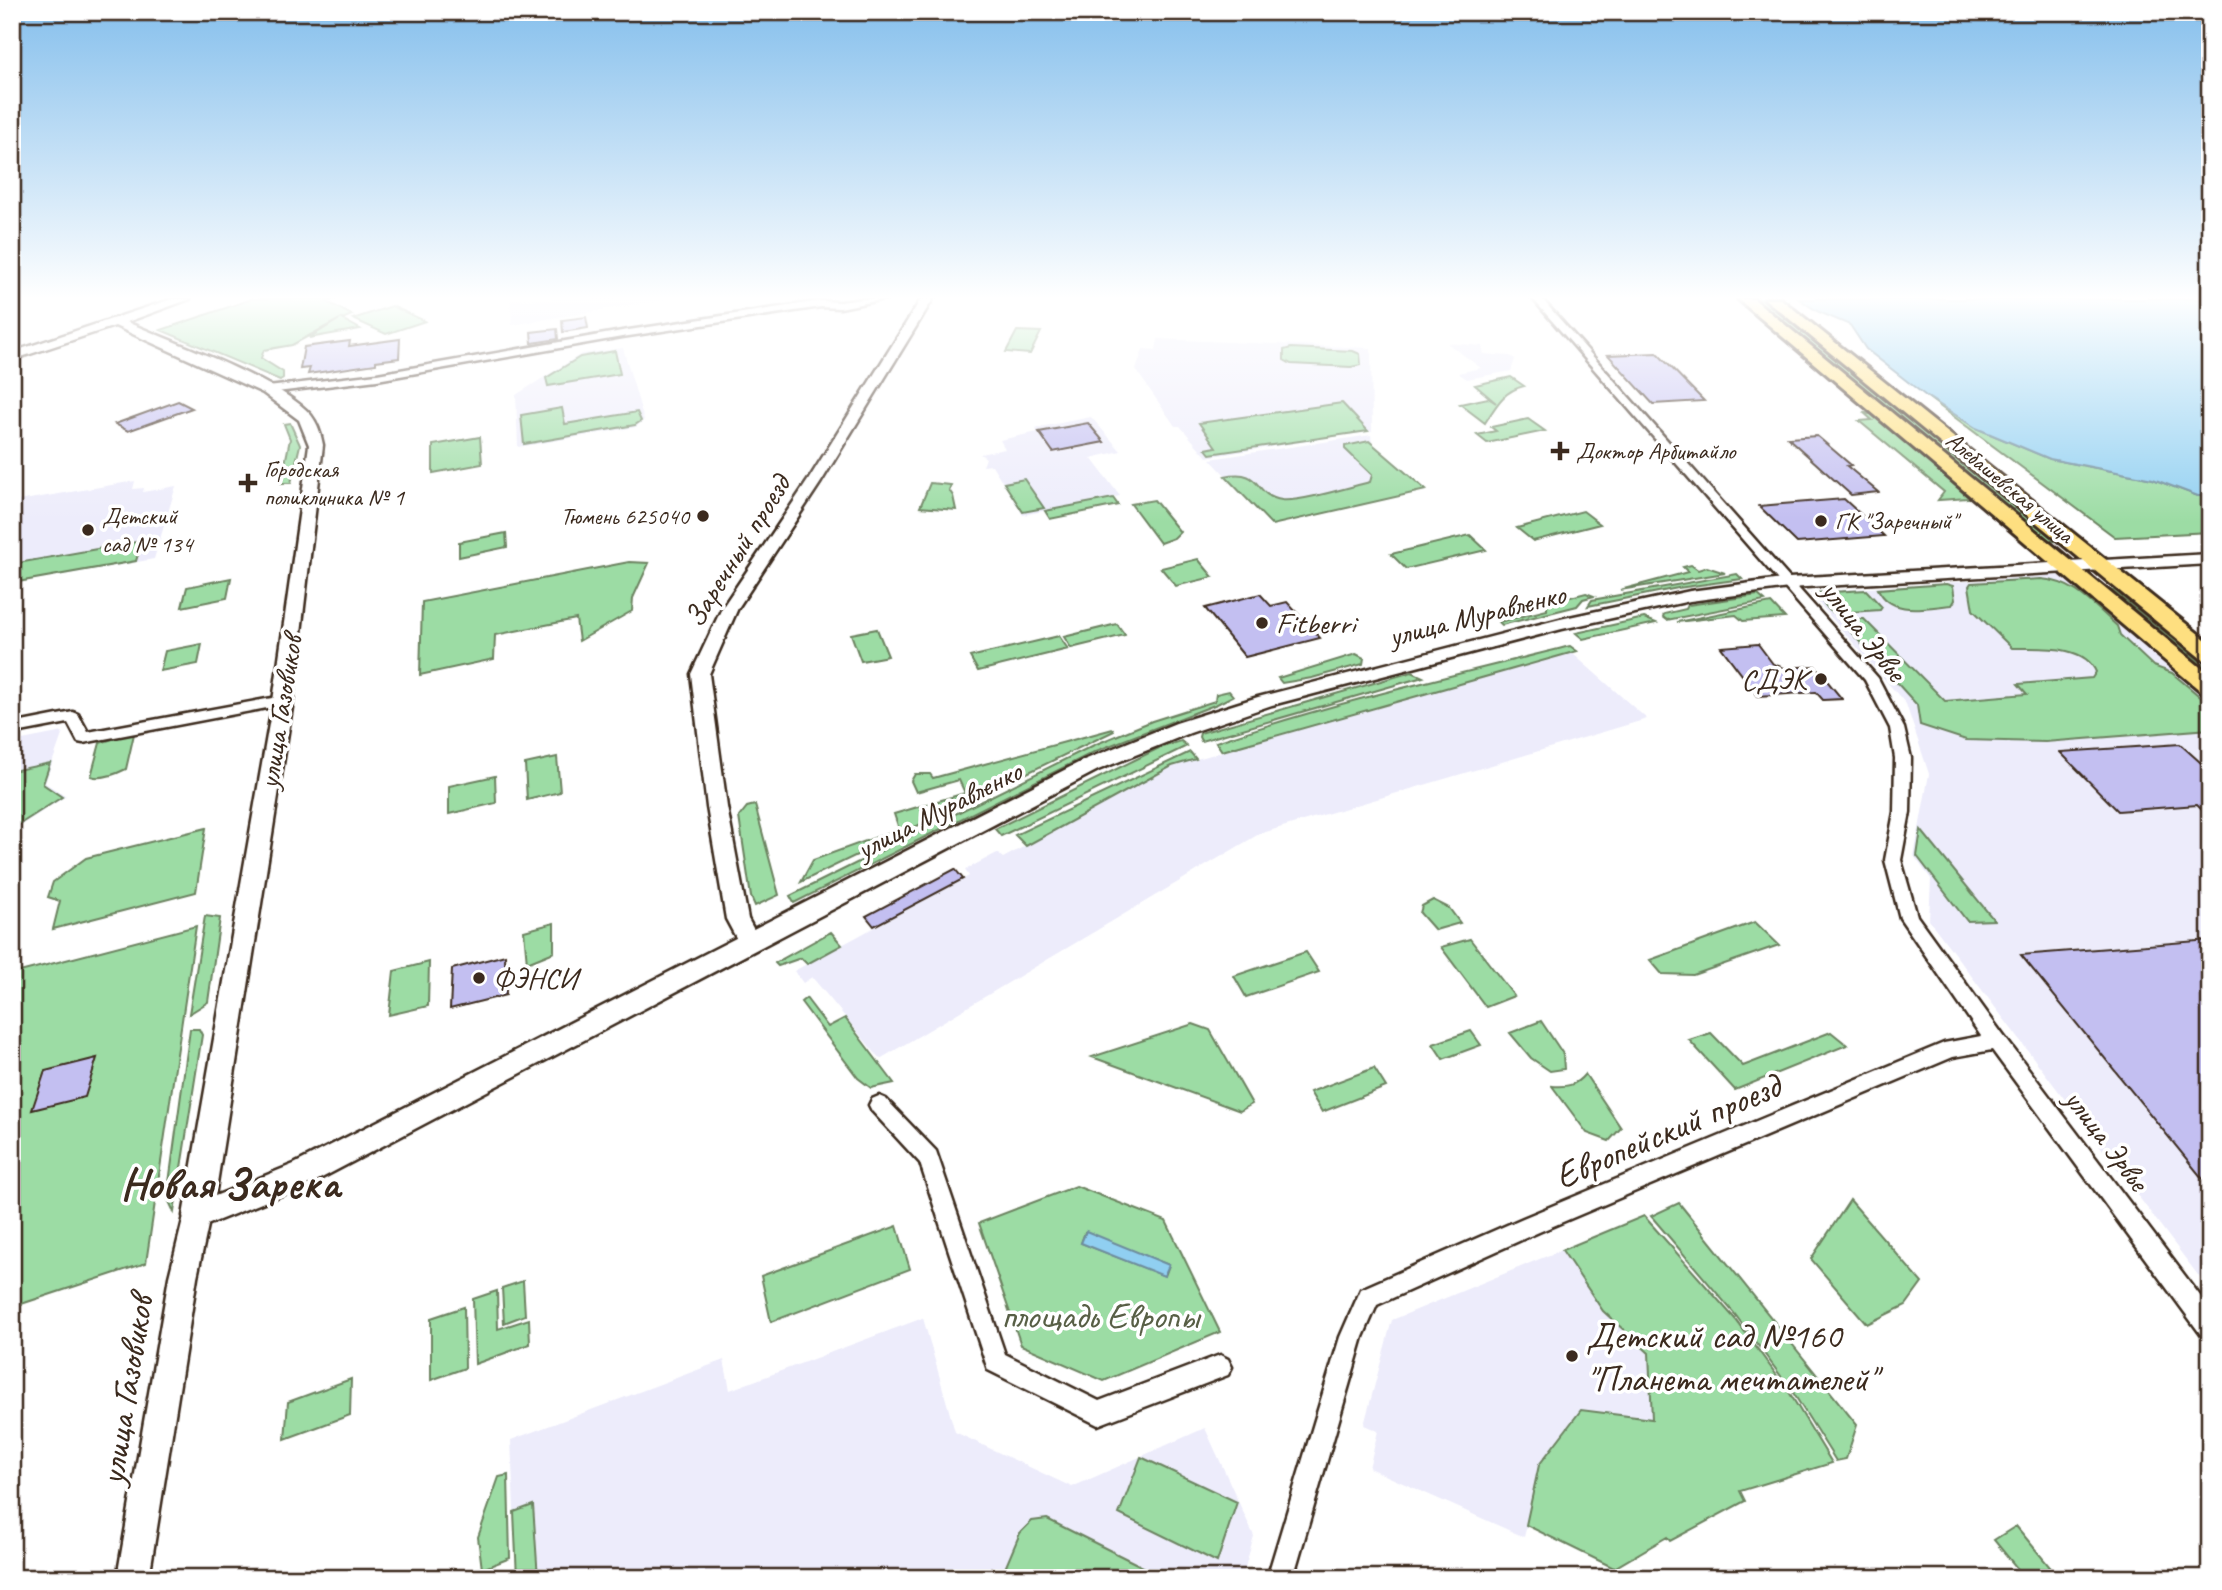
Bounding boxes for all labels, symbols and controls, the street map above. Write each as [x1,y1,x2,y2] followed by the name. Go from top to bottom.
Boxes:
[1940,425,2081,550] street label: Алебашевская улица
[1576,436,1737,466] place label: Доктор Арбитайло
[1550,441,1570,461] marker: Доктор Арбитайло
[264,454,405,512] place label: Городская поликлиника № 1
[675,466,800,634] street label: Заречный проезд
[238,473,258,493] marker: Городская поликлиника № 1
[102,501,195,559] place label: Детский сад № 134
[561,501,691,531] place label: Тюмень 625040
[1835,506,1962,536] place label: ГК "Заречный"
[695,508,711,524] marker: Тюмень 625040
[1813,513,1829,529] marker: ГК "Заречный"
[80,522,96,538] marker: Детский сад № 134
[1812,571,1917,691] street label: улица Эрвье
[1383,574,1571,656] street label: улица Муравленко
[1276,604,1359,642] place label: Fitberri
[1254,615,1270,631] marker: Fitberri
[249,627,312,793] street label: улица Газовиков
[1741,660,1813,698] place label: СДЭК
[1813,671,1829,687] marker: СДЭК
[848,751,1029,869] street label: улица Муравленко
[493,959,582,997] place label: ФЭНСИ
[471,970,487,986] marker: ФЭНСИ
[1547,1061,1790,1199] street label: Европейский проезд
[2055,1080,2159,1200] street label: улица Эрвье
[120,1156,343,1211] district label: Новая Зарека
[87,1286,165,1490] street label: улица Газовиков
[1001,1292,1202,1339] park label: площадь Европы
[1586,1312,1884,1402] place label: Детский сад №160 "Планета мечтателей"
[1564,1348,1580,1364] marker: Детский сад №160 "Планета мечтателей"

